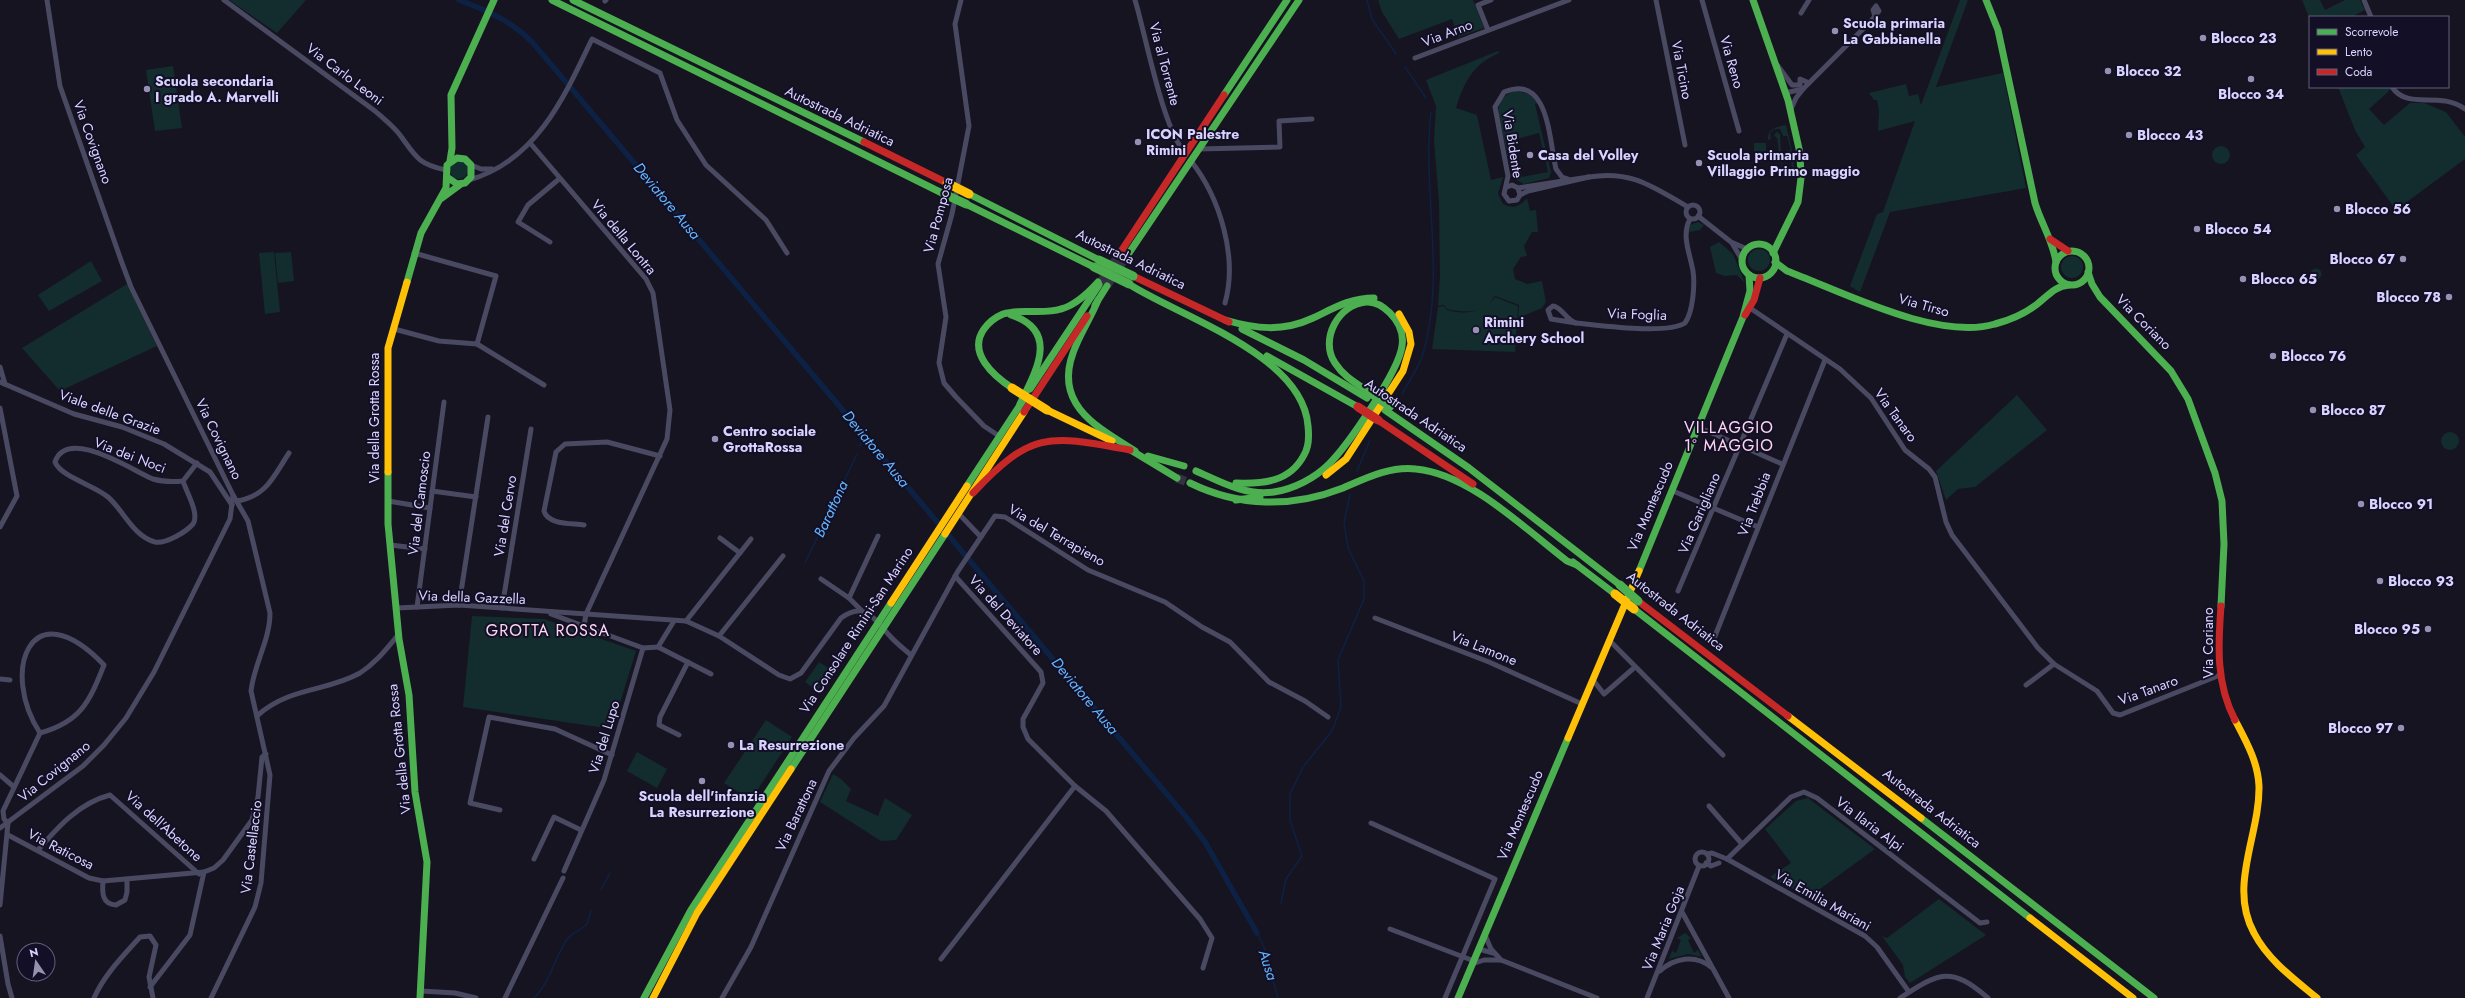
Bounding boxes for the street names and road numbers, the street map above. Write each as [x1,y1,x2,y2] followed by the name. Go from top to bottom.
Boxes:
[1419,14,1476,52] street label: Via Arno
[1144,20,1186,108] street label: Via al Torrente
[1715,33,1749,91] street label: Via Reno
[302,38,388,110] street label: Via Carlo Leoni
[1667,39,1698,101] street label: Via Ticino
[782,81,898,151] street label: Autostrada Adriatica
[69,97,118,187] street label: Via Covignano
[1498,109,1528,179] street label: Via Bidente
[918,175,958,255] street label: Via Pomposa
[587,195,661,279] street label: Via della Lontra
[1073,224,1189,294] street label: Autostrada Adriatica
[1896,288,1952,322] street label: Via Tirso
[2112,290,2177,355] street label: Via Coriano
[1607,303,1667,325] street label: Via Foglia
[364,353,384,483] street label: Via della Grotta Rossa
[1361,373,1471,457] street label: Autostrada Adriatica
[56,384,164,440] street label: Viale delle Grazie
[1870,384,1923,446] street label: Via Tanaro
[191,395,247,483] street label: Via Covignano
[91,432,169,478] street label: Via dei Noci
[403,449,435,556] street label: Via del Camoscio
[1622,458,1678,554] street label: Via Montescudo
[1673,469,1725,557] street label: Via Garigliano
[1733,469,1775,539] street label: Via Trebbia
[489,474,521,558] street label: Via del Cervo
[1005,499,1109,571] street label: Via del Terrapieno
[794,542,918,717] street label: Via Consolare Rimini-San Marino
[1623,566,1729,656] street label: Autostrada Adriatica
[964,570,1048,660] street label: Via del Deviatore
[418,585,526,609] street label: Via della Gazzella
[2198,607,2218,679] street label: Via Coriano
[1448,626,1520,670] street label: Via Lamone
[2115,670,2181,710] street label: Via Tanaro
[382,683,416,815] street label: Via della Grotta Rossa
[583,698,625,776] street label: Via del Lupo
[14,735,95,806] street label: Via Covignano
[1879,763,1985,853] street label: Autostrada Adriatica
[1492,767,1548,863] street label: Via Montescudo
[770,775,822,855] street label: Via Barattona
[121,786,207,866] street label: Via dell'Abetone
[1832,792,1908,856] street label: Via Ilaria Alpi
[235,799,267,895] street label: Via Castellaccio
[24,824,98,874] street label: Via Raticosa
[1771,864,1875,936] street label: Via Emilia Mariani
[1637,883,1689,973] street label: Via Maria Goja

